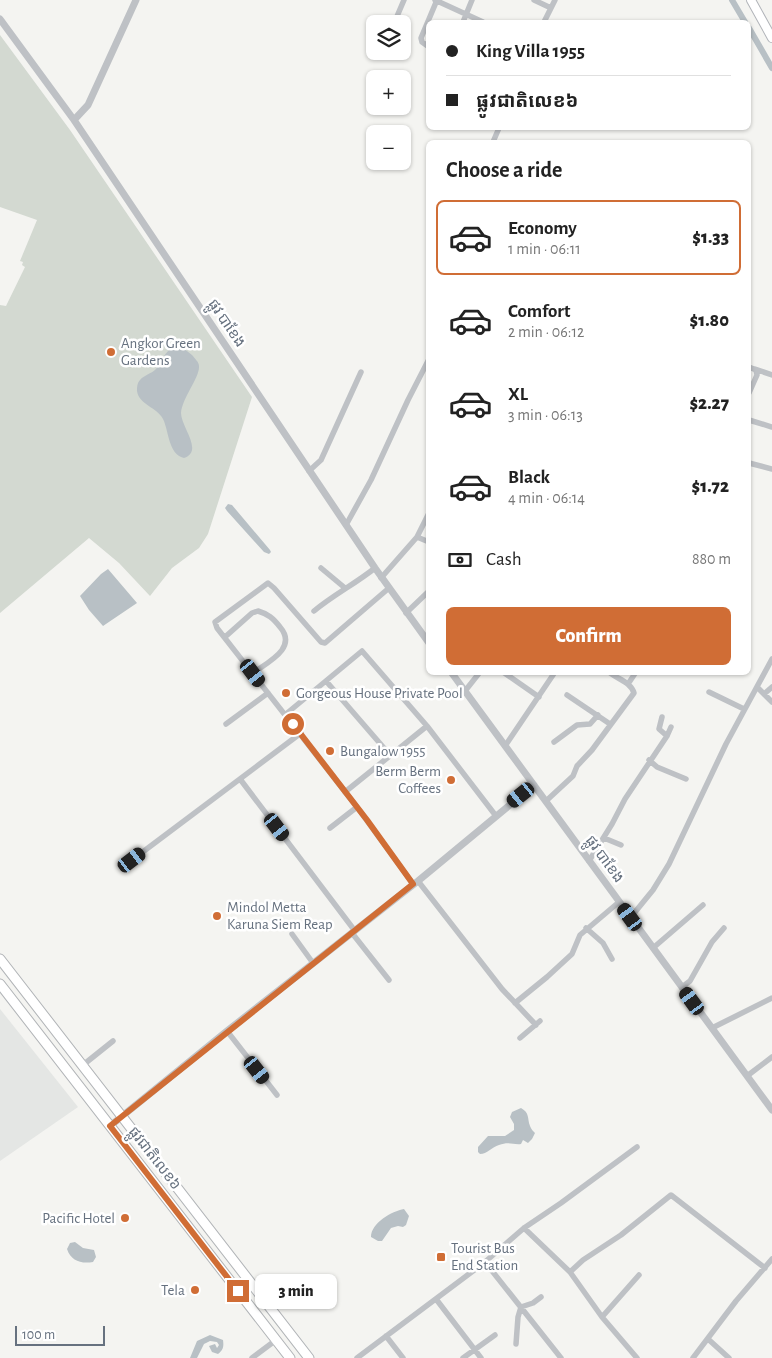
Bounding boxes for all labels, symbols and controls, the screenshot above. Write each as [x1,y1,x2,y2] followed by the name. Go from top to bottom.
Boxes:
[366,15,411,170] map controls
[366,15,411,60] button: layers
[476,42,585,61] text: King Villa 1955
[366,70,411,115] button: +
[476,92,578,111] text: ផ្លូវជាតិលេខ៦
[366,125,411,170] button: −
[446,159,562,181] text: Choose a ride
[448,215,493,260] icon: car
[508,219,577,238] text: Economy
[692,228,729,247] text: $1.33
[508,241,581,257] text: 1 min · 06:11
[201,296,249,353] street label: ផ្លូវ បាខែង
[448,298,493,343] icon: car
[508,302,570,321] text: Comfort
[690,311,729,330] text: $1.80
[508,324,584,340] text: 2 min · 06:12
[121,336,201,368] place label: Angkor Green Gardens
[105,346,117,358] marker: Angkor Green Gardens
[448,381,493,426] icon: car
[508,385,528,404] text: XL
[689,394,729,413] text: $2.27
[508,407,583,423] text: 3 min · 06:13
[448,464,493,509] icon: car
[508,468,550,487] text: Black
[692,477,729,496] text: $1.72
[508,490,585,506] text: 4 min · 06:14
[446,546,474,574] icon: cash
[486,550,522,569] text: Cash
[692,551,731,567] text: 880 m
[446,607,731,665] button: Confirm
[237,657,268,689] car
[296,686,463,701] place label: Gorgeous House Private Pool
[280,687,292,699] marker: Gorgeous House Private Pool
[282,713,304,735] route start
[340,744,426,759] place label: Bungalow 1955
[324,745,336,757] marker: Bungalow 1955
[375,764,441,796] place label: Berm Berm Coffees
[445,774,457,786] marker: Berm Berm Coffees
[504,780,537,810] car
[261,811,292,843] car
[578,832,627,889] street label: ផ្លូវ បាខែង
[115,845,148,875] car
[227,900,333,932] place label: Mindol Metta Karuna Siem Reap
[615,900,644,934] car
[211,910,223,922] marker: Mindol Metta Karuna Siem Reap
[677,984,706,1018] car
[241,1054,272,1086] car
[121,1124,184,1196] street label: ផ្លូវជាតិលេខ៦
[42,1211,115,1226] place label: Pacific Hotel
[119,1212,131,1224] marker: Pacific Hotel
[451,1241,518,1273] place label: Tourist Bus End Station
[435,1251,447,1263] marker: Tourist Bus End Station
[256,1274,338,1308] callout: 3 min
[227,1280,249,1302] route end
[161,1283,185,1298] place label: Tela
[278,1283,314,1299] text: 3 min
[189,1284,201,1296] marker: Tela
[15,1323,105,1346] scale bar
[22,1328,55,1342] text: 100 m

